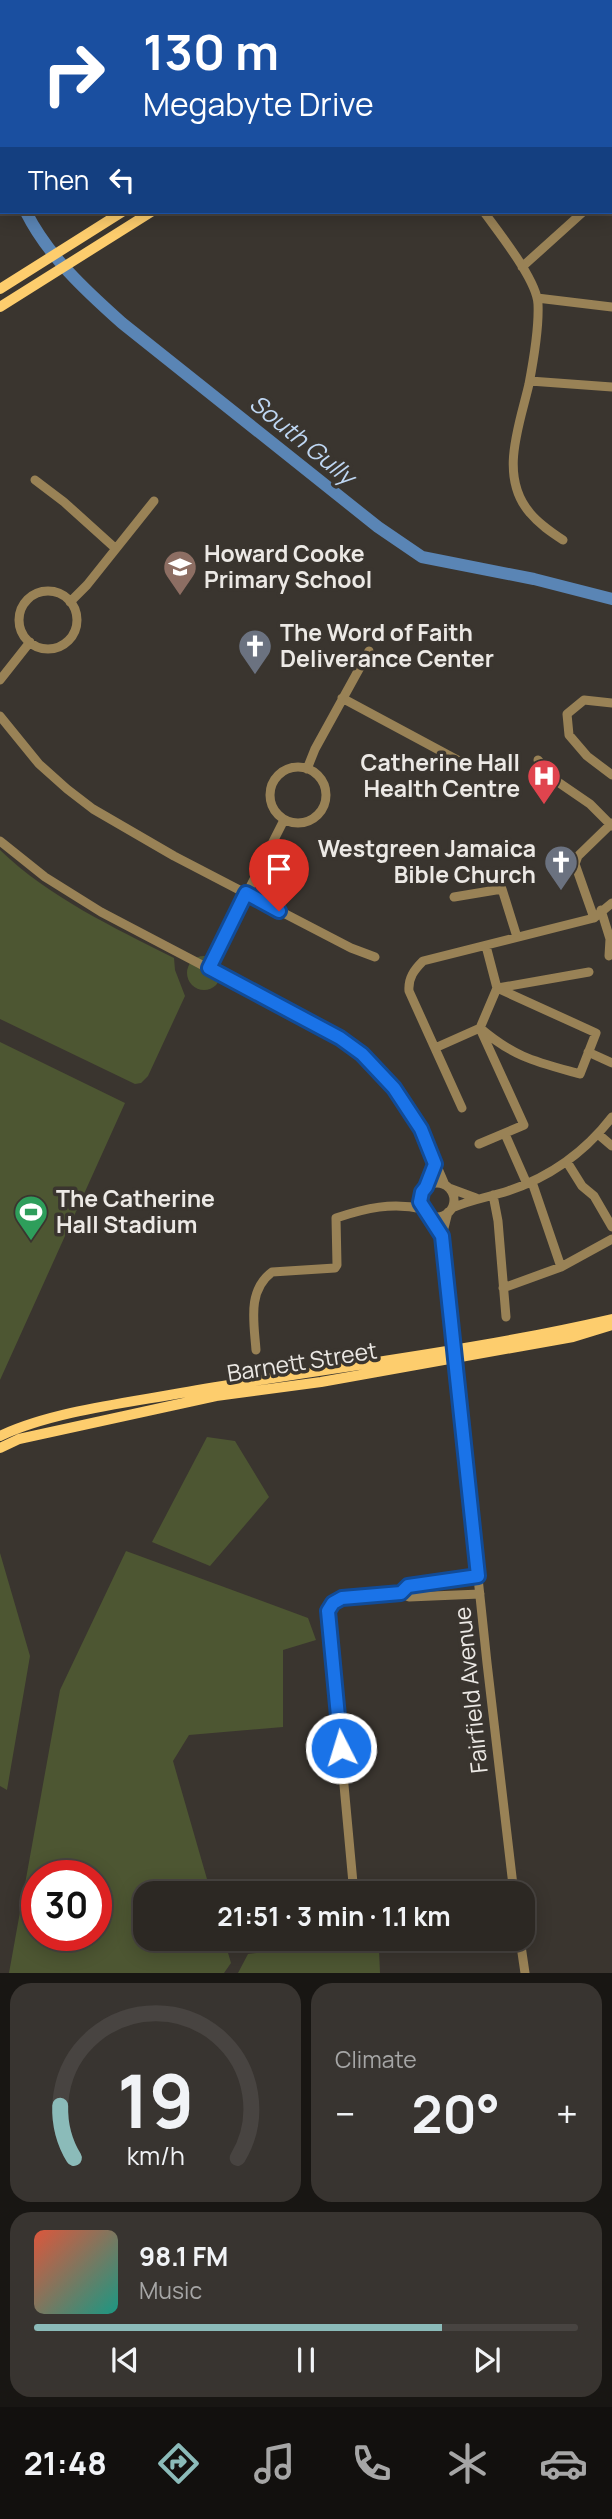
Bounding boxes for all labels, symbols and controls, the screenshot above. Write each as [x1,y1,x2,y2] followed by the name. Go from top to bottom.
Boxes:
[143,18,279,85] text: 130 m
[28,28,119,119] icon: right
[143,82,374,126] text: Megabyte Drive
[103,161,141,199] icon: left
[28,162,89,198] text: Then
[243,386,365,494] water label: South Gully
[204,537,372,595] place label: Howard Cooke Primary School
[161,548,199,597] school or university icon: Howard Cooke Primary School
[280,616,494,674] place label: The Word of Faith Deliverance Center
[236,627,274,676] church icon: The Word of Faith Deliverance Center
[361,746,520,804] place label: Catherine Hall Health Centre
[525,757,563,806] hospital icon: Catherine Hall Health Centre
[318,832,536,890] place label: Westgreen Jamaica Bible Church
[249,839,309,911] pin
[542,843,580,892] church icon: Westgreen Jamaica Bible Church
[260,850,298,888] icon: arrive
[56,1182,215,1240] place label: The Catherine Hall Stadium
[12,1193,50,1242] sports icon: The Catherine Hall Stadium
[225,1333,379,1389] street label: Barnett Street
[445,1605,495,1775] street label: Fairfield Avenue
[304,1711,378,1785] position arrow
[21,1860,112,1951] speed limit sign: 30
[217,1898,451,1934] text: 21:51 · 3 min · 1.1 km
[335,2043,417,2075] text: Climate
[117,2051,194,2151] text: 19
[412,2078,500,2149] text: 20°
[335,2087,356,2139] text: −
[556,2087,578,2139] text: +
[126,2138,185,2173] text: km/h
[139,2238,228,2274] text: 98.1 FM
[139,2274,202,2306] text: Music
[106,2341,144,2379] icon: previous
[287,2341,325,2379] icon: pause
[468,2341,506,2379] icon: next
[154,2439,203,2488] icon: directions
[250,2439,299,2488] icon: music
[347,2439,396,2488] icon: phone
[443,2439,492,2488] icon: climate
[539,2439,588,2488] icon: car
[24,2441,107,2485] text: 21:48

